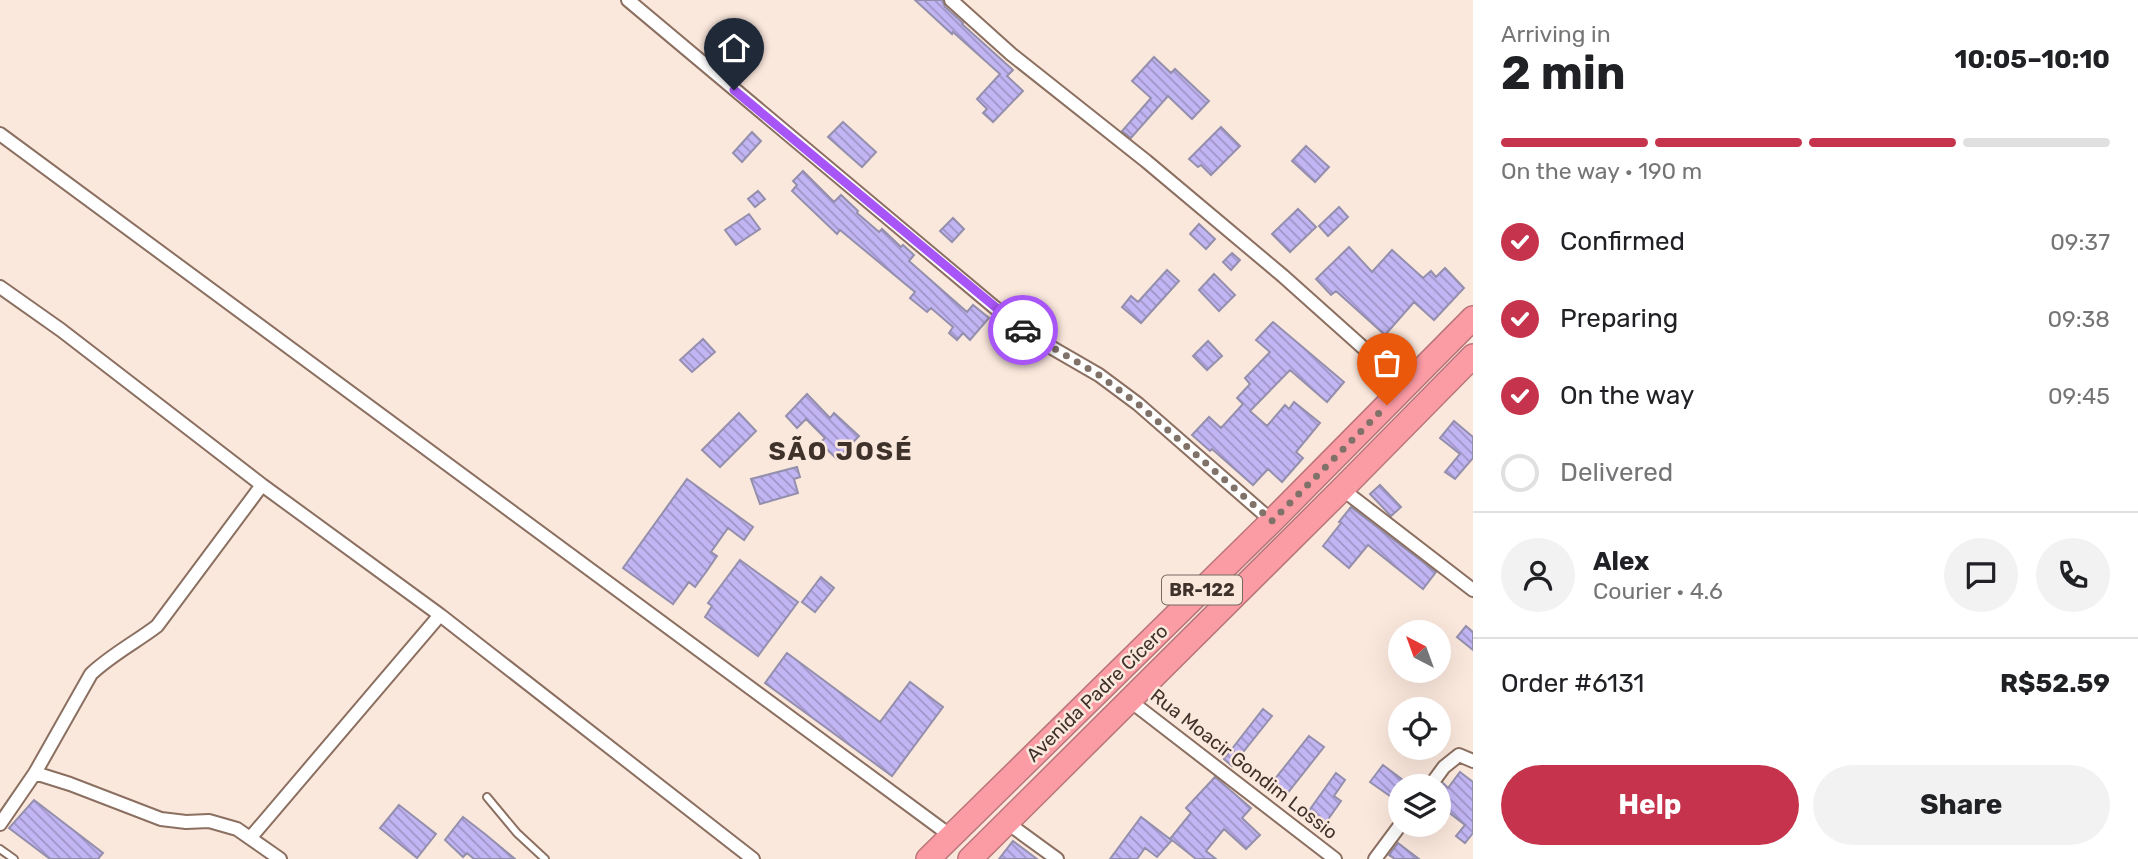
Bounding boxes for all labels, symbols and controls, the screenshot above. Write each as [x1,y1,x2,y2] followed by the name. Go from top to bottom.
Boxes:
[704,18,764,90] pin
[1501,20,1611,48] text: Arriving in
[715,29,753,67] icon: home
[1954,44,2110,75] text: 10:05–10:10
[1501,46,1626,101] text: 2 min
[1501,157,1702,185] text: On the way · 190 m
[1501,223,1539,261] icon: check
[1560,226,1685,257] text: Confirmed
[2050,228,2110,256] text: 09:37
[988,295,1058,365] courier
[1501,300,1539,338] icon: check
[1560,303,1678,334] text: Preparing
[2047,305,2110,333] text: 09:38
[1004,311,1042,349] icon: car
[1357,333,1417,405] pin
[1368,344,1406,382] icon: bag
[1501,377,1539,415] icon: check
[1560,380,1694,411] text: On the way
[2048,382,2110,410] text: 09:45
[768,436,914,467] district label: SÃO JOSÉ
[1560,457,1673,488] text: Delivered
[1501,538,1575,612] button: person
[1944,538,2018,612] button: chat
[2036,538,2110,612] button: phone
[1593,546,1649,577] text: Alex
[1162,576,1242,604] road number: BR-122
[1593,577,1723,605] text: Courier · 4.6
[1021,619,1173,767] street label: Avenida Padre Cícero
[1388,620,1451,682] north arrow
[1388,620,1451,837] map controls
[1501,668,1645,699] text: Order #6131
[2000,668,2110,699] text: R$52.59
[1146,684,1342,844] street label: Rua Moacir Gondim Lossio
[1388,697,1451,760] button: locate
[1501,765,1799,845] button: Help
[1813,765,2110,845] button: Share
[1388,774,1451,837] button: layers

